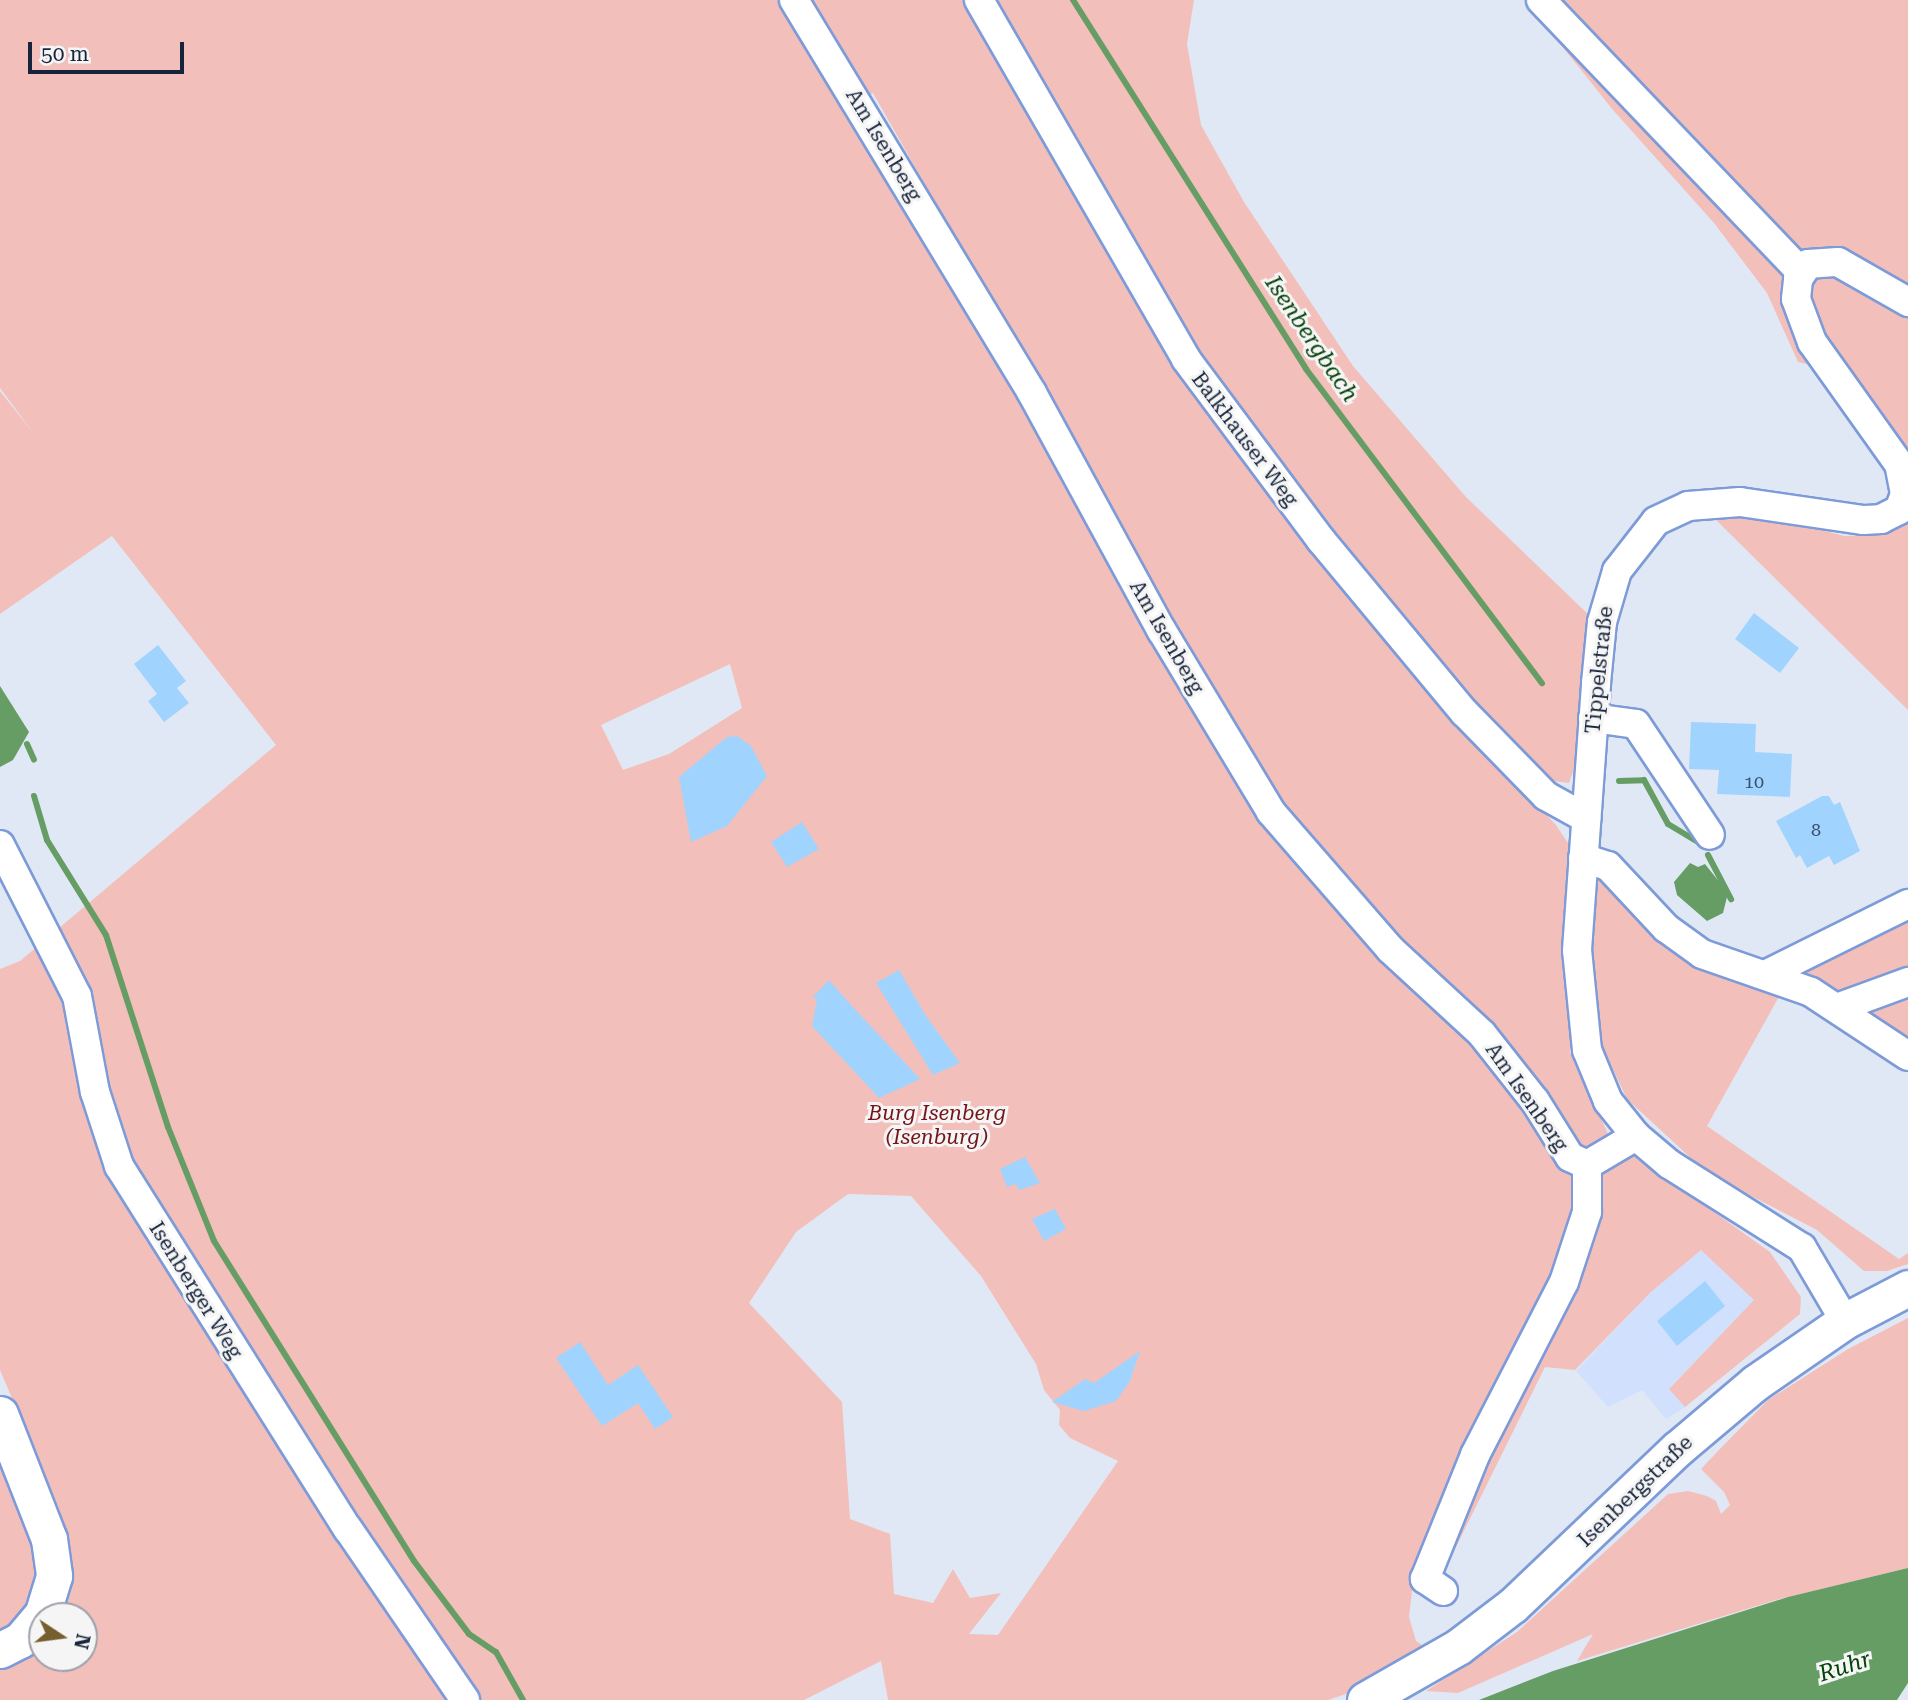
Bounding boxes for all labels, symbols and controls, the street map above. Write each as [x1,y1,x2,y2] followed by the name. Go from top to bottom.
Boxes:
[32,28,187,72] scale bar
[41,42,89,66] text: 50 m
[841,84,927,206] street label: Am Isenberg
[1259,271,1363,407] water label: Isenbergbach
[1186,367,1304,511] street label: Balkhauser Weg
[1124,576,1210,698] street label: Am Isenberg
[1580,605,1618,735] street label: Tippelstraße
[1744,771,1764,793] house number: 10
[1811,819,1821,841] house number: 8
[1480,1038,1574,1156] street label: Am Isenberg
[868,1100,1006,1150] park label: Burg Isenberg (Isenburg)
[144,1217,248,1363] street label: Isenberger Weg
[1572,1430,1698,1552] street label: Isenbergstraße
[28,1602,98,1672] north arrow
[69,1632,95,1651] text: N
[1815,1646,1875,1688] water label: Ruhr

